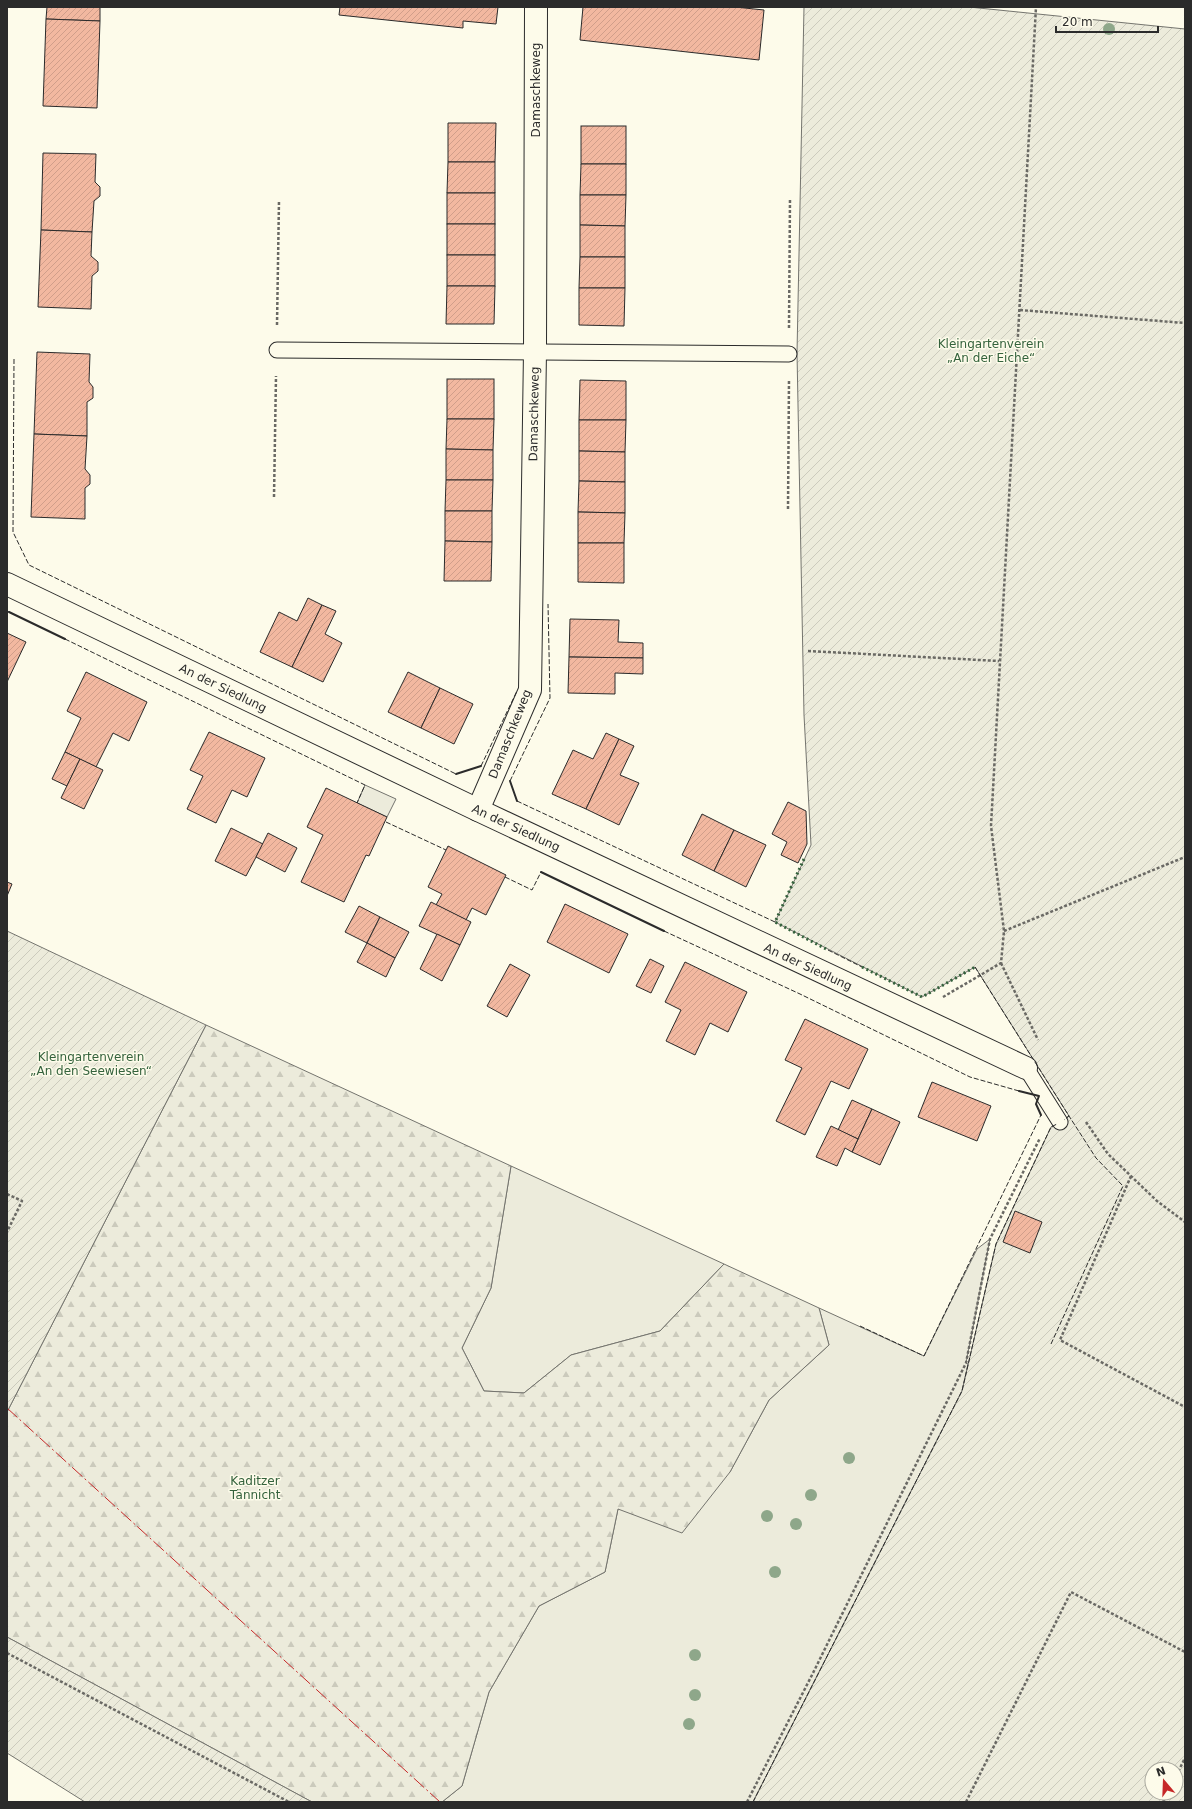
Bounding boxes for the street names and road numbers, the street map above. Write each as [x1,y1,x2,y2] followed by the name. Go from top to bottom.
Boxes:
[529,43,543,137] street label: Damaschkeweg
[526,366,542,462] street label: Damaschkeweg
[177,661,269,715] street label: An der Siedlung
[486,687,534,781] street label: Damaschkeweg
[470,801,562,855] street label: An der Siedlung
[762,940,854,994] street label: An der Siedlung

